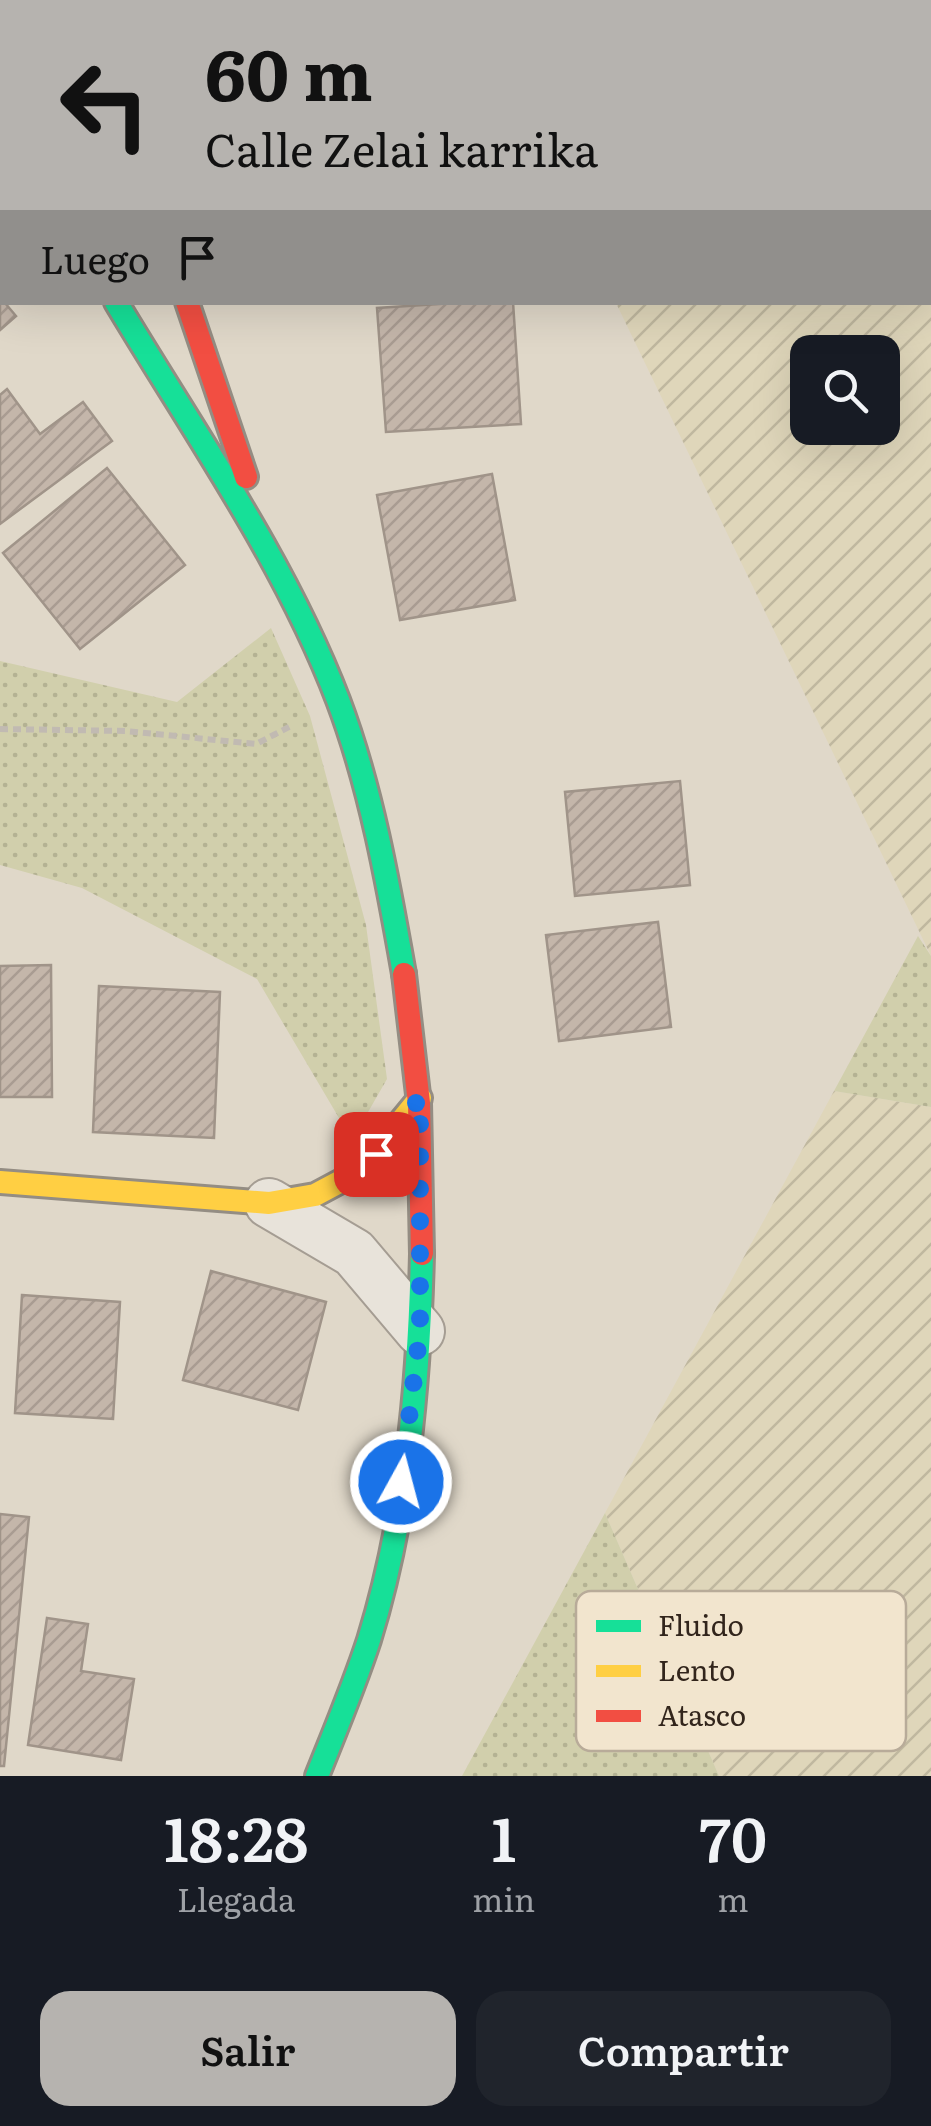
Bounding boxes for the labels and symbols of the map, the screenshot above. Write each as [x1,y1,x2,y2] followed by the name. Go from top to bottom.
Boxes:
[334,1112,419,1197] pin
[349,1430,453,1534] position arrow
[576,1591,906,1751] legend
[658,1603,744,1645] text: Fluido
[658,1648,735,1690] text: Lento
[658,1693,746,1735] text: Atasco

